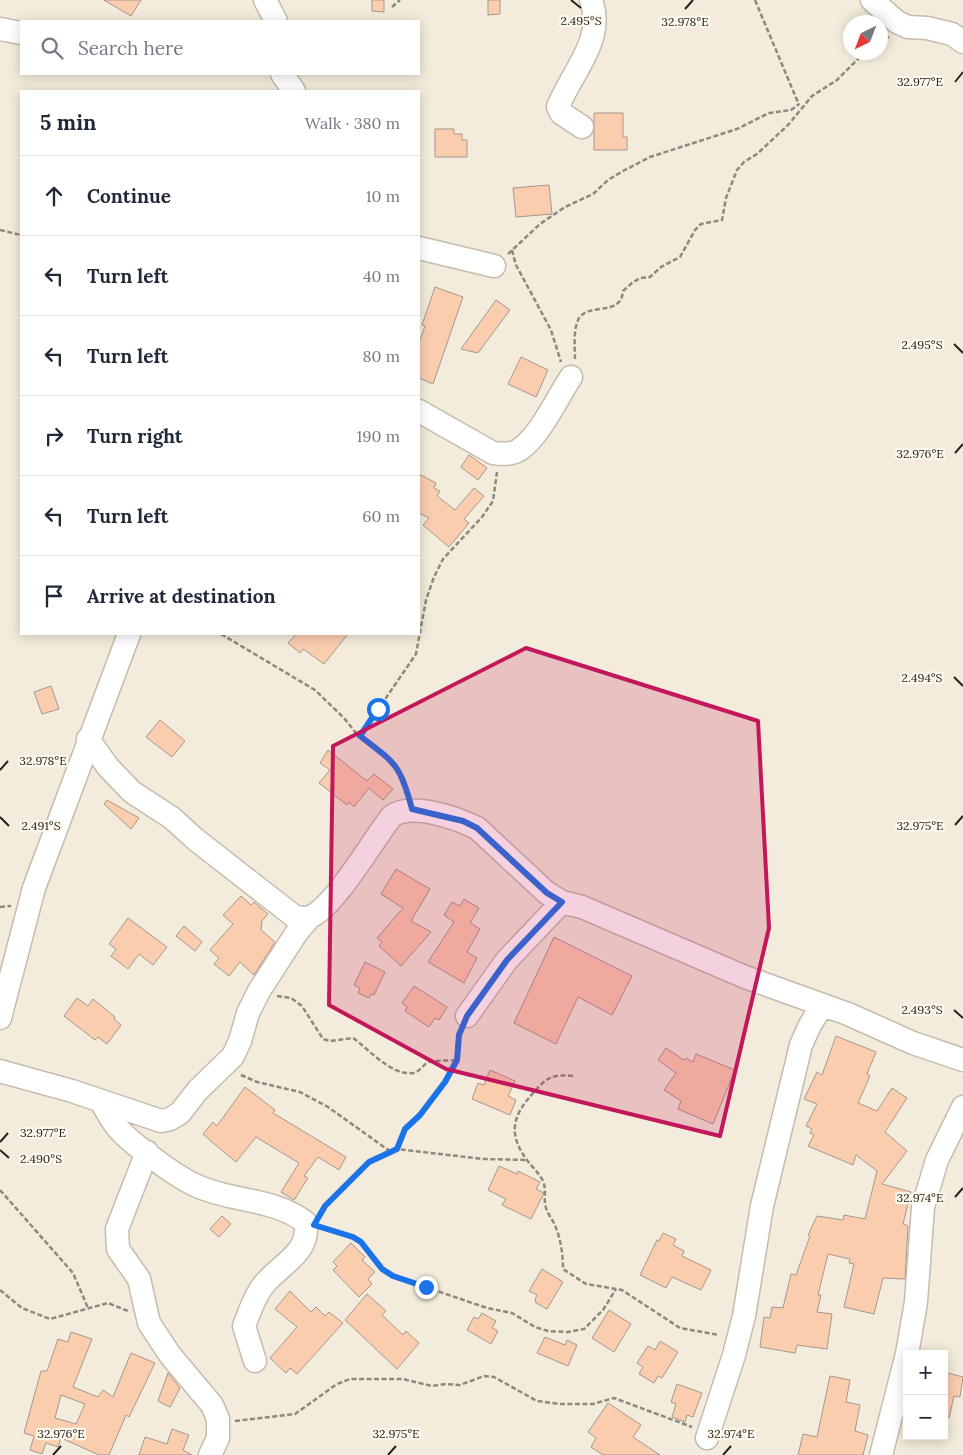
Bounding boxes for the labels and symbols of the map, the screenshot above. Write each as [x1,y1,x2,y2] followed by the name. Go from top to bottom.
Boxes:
[560,13,602,28] text: 2.495°S
[661,14,709,29] text: 32.978°E
[843,15,888,60] north arrow
[897,74,943,89] text: 32.977°E
[901,337,943,352] text: 2.495°S
[896,446,944,461] text: 32.976°E
[902,670,943,685] text: 2.494°S
[367,698,390,721] route start
[19,753,67,768] text: 32.978°E
[22,818,61,833] text: 2.491°S
[896,818,944,833] text: 32.975°E
[901,1002,943,1017] text: 2.493°S
[20,1125,66,1140] text: 32.977°E
[20,1151,62,1166] text: 2.490°S
[897,1190,943,1205] text: 32.974°E
[415,1276,438,1299] route end
[37,1426,85,1441] text: 32.976°E
[372,1426,420,1441] text: 32.975°E
[708,1426,754,1441] text: 32.974°E

